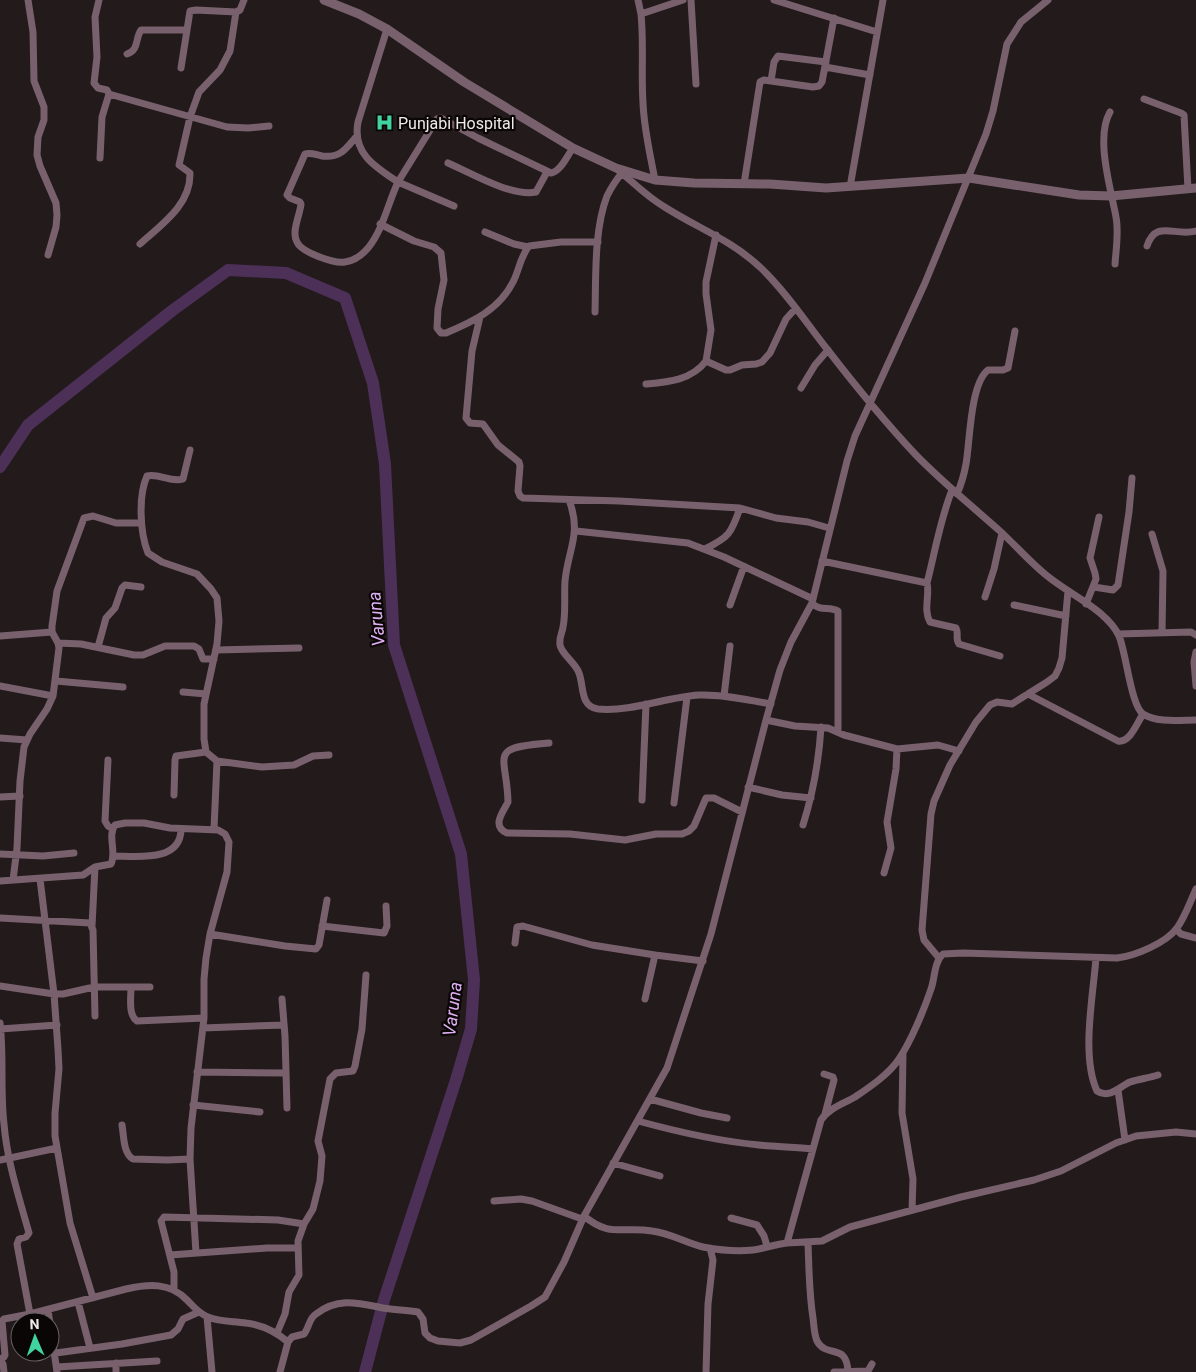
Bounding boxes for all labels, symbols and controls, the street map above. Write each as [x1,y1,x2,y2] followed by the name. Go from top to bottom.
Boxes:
[374,113,394,133] hospital icon: Punjabi Hospital
[398,114,515,133] place label: Punjabi Hospital
[363,591,389,647] water label: Varuna
[438,980,466,1038] water label: Varuna
[10,1312,60,1362] north arrow
[29,1316,40,1332] text: N

